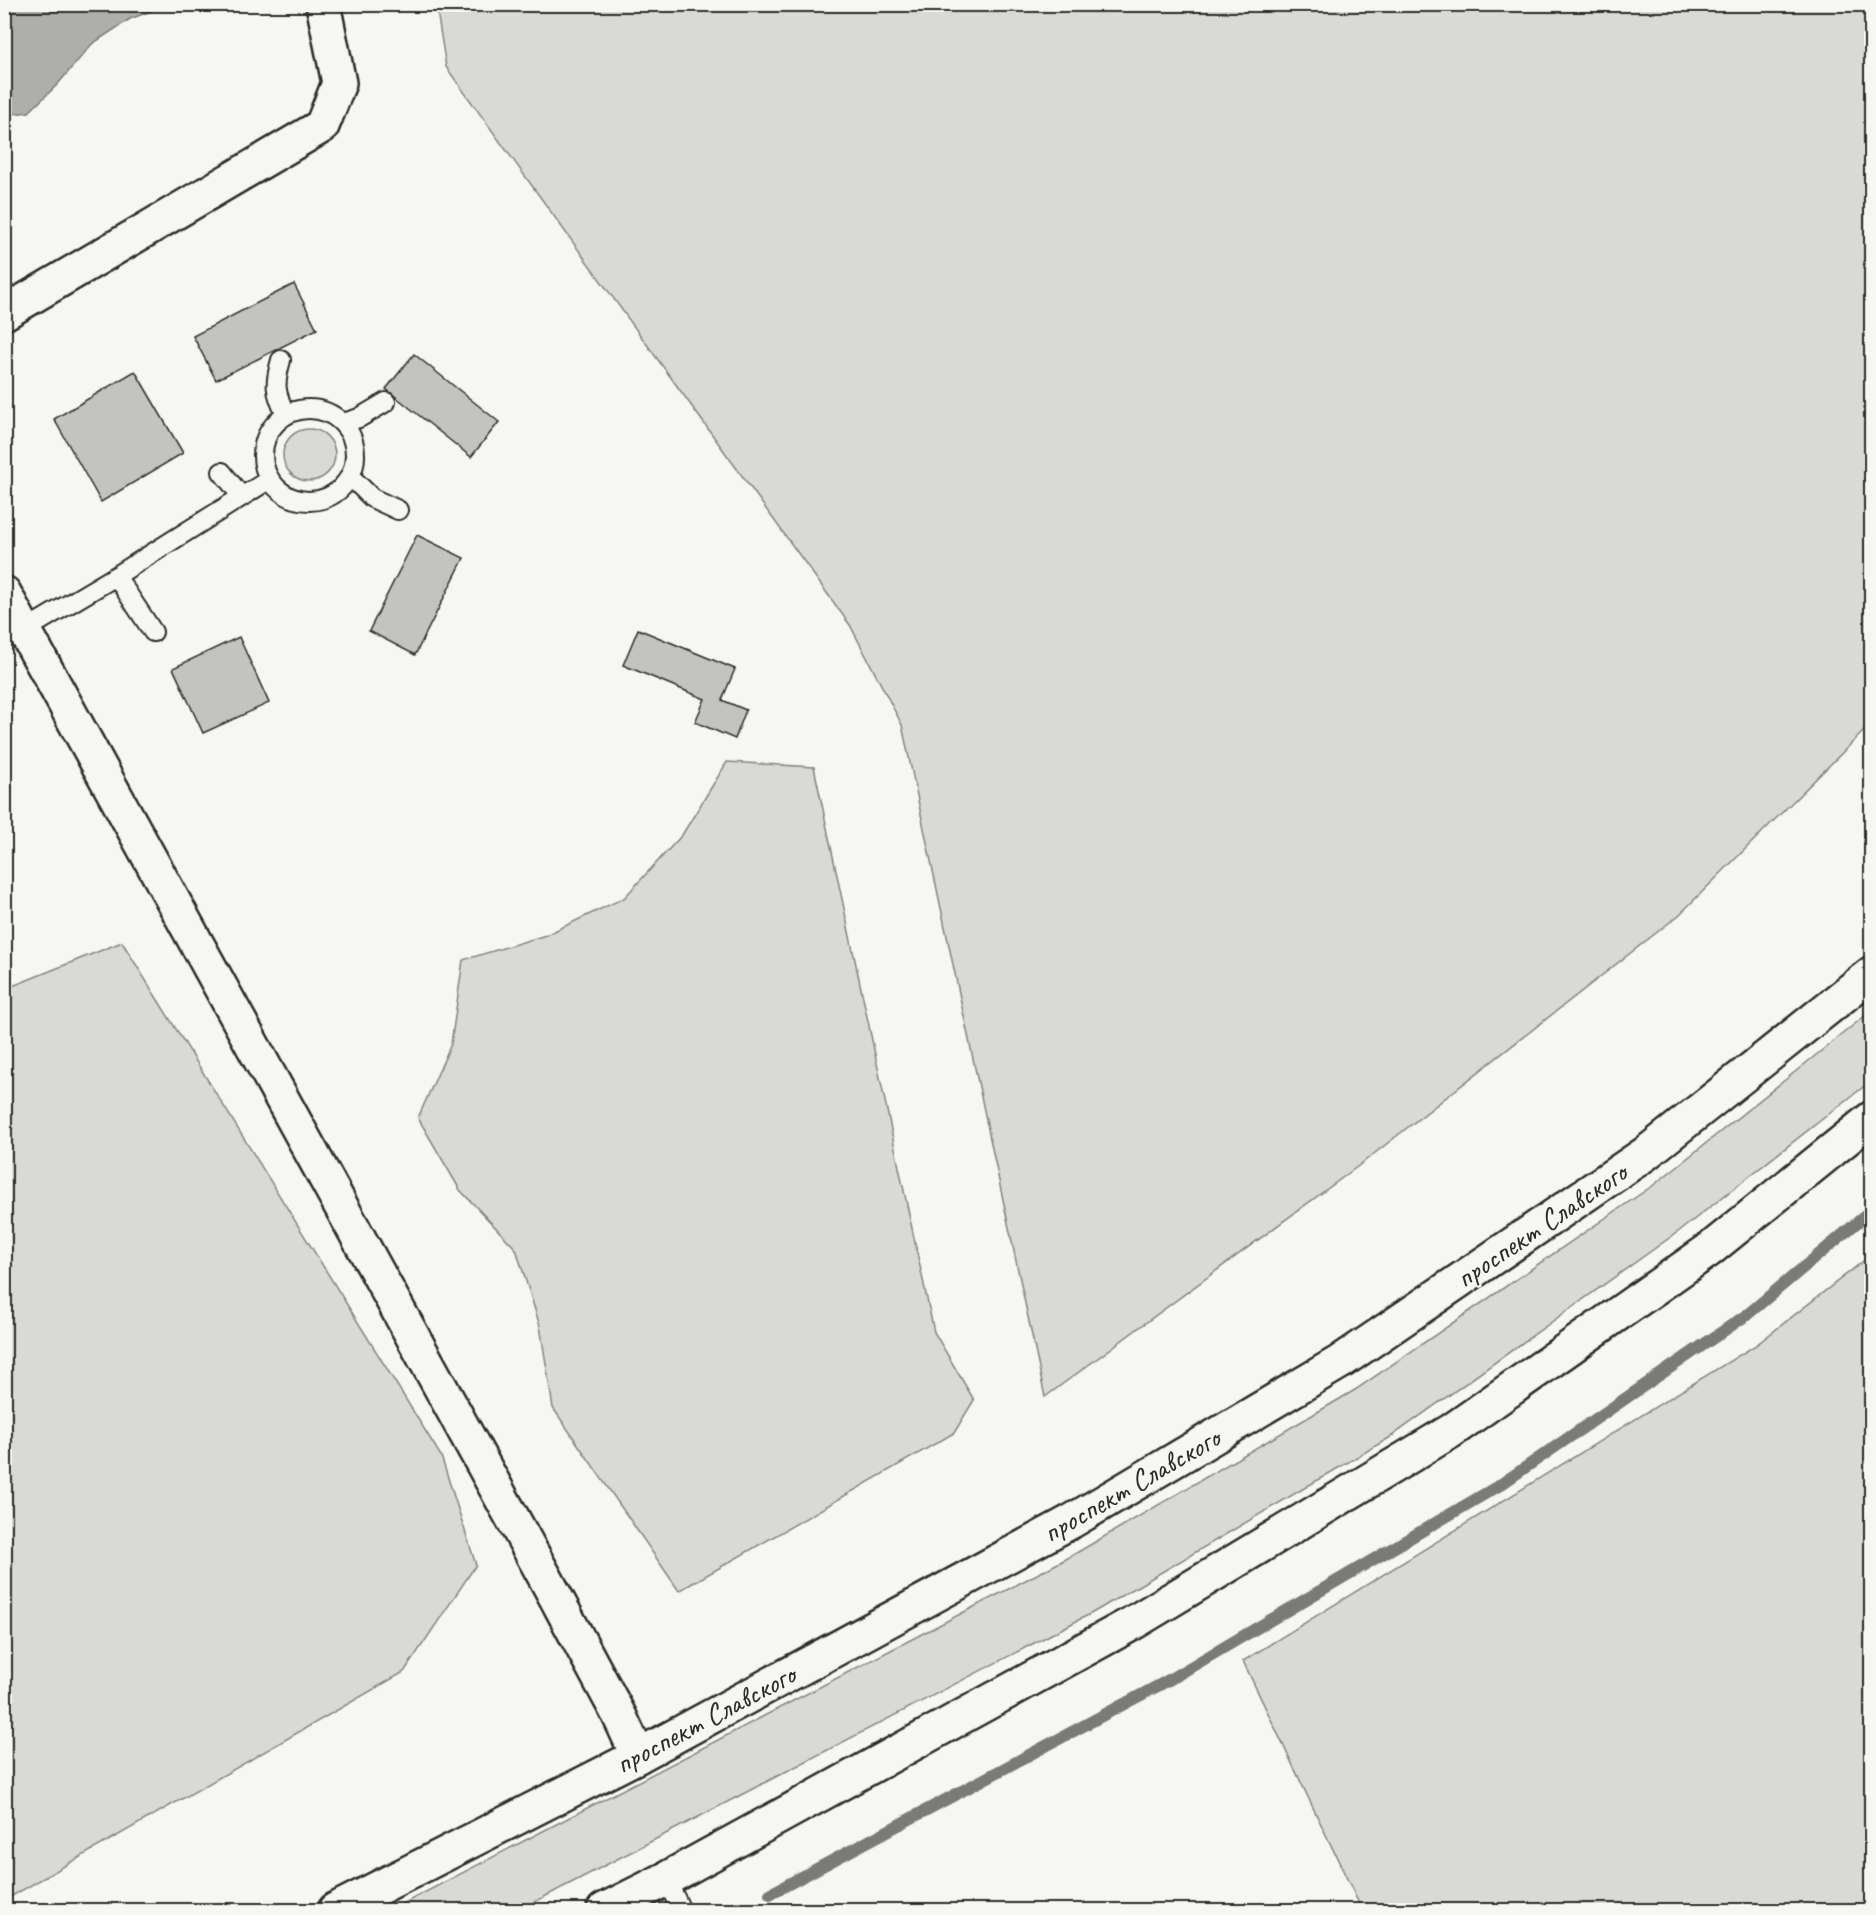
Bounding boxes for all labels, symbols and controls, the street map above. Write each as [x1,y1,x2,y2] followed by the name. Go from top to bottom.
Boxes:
[1448,1152,1637,1296] street label: проспект Славского
[1035,1417,1230,1551] street label: проспект Славского
[608,1654,805,1783] street label: проспект Славского

